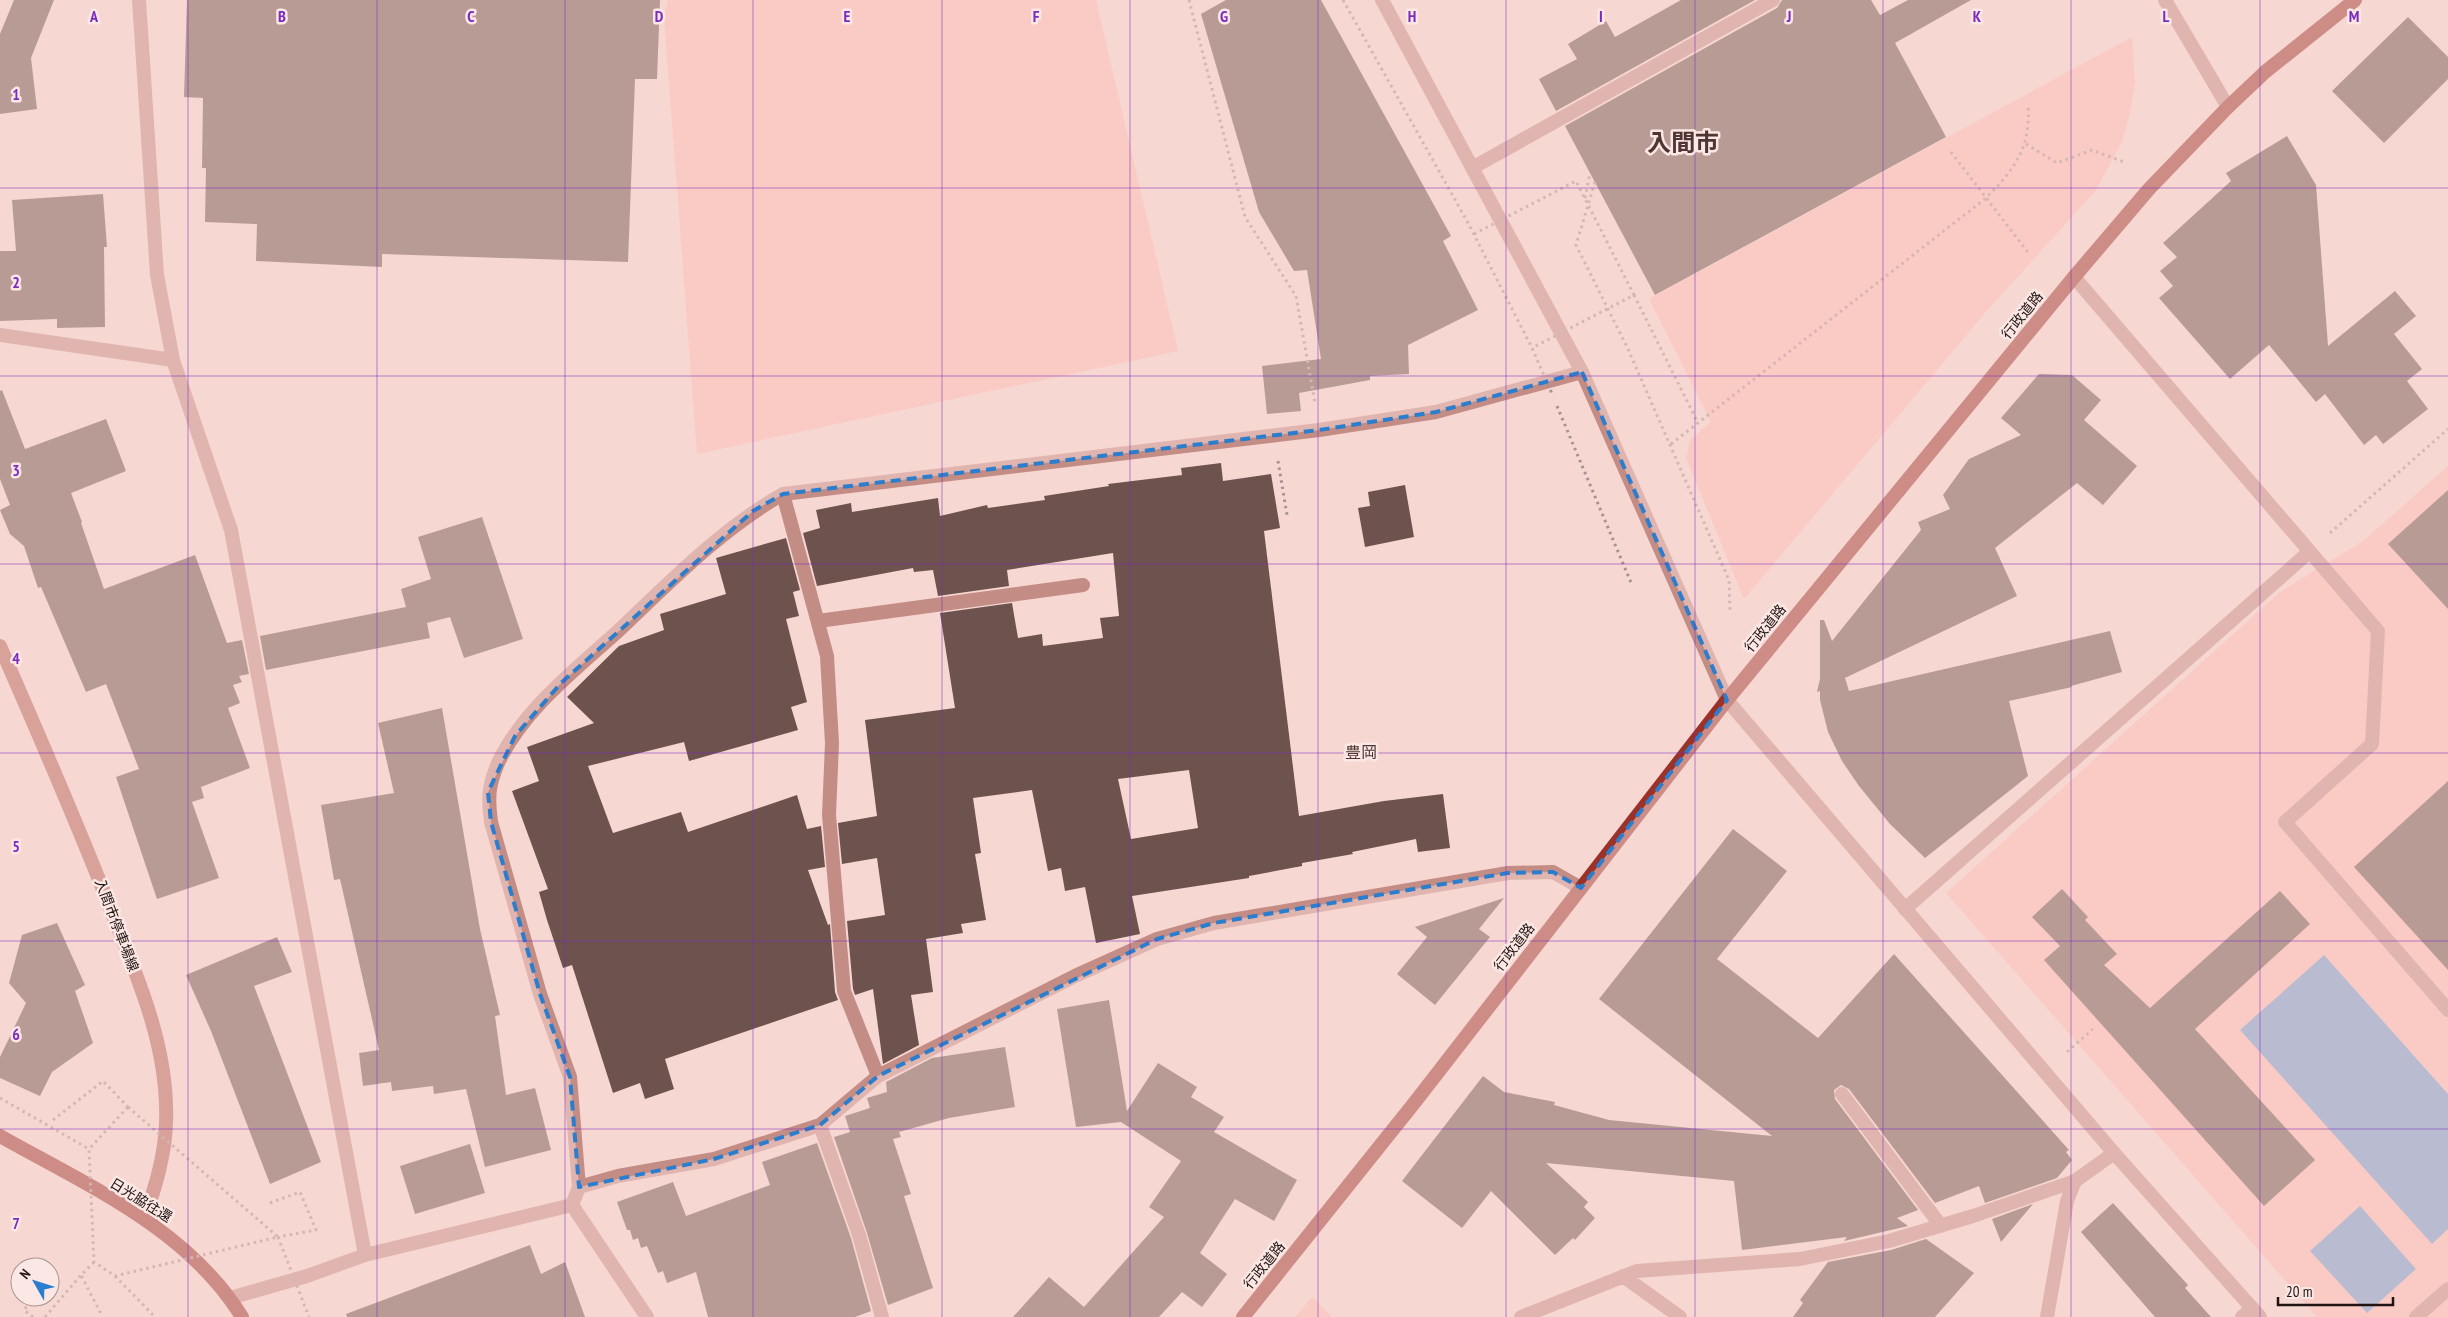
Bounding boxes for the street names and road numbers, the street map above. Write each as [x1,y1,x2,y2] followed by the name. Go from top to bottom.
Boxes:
[1997,288,2047,342] street label: 行政道路
[1740,601,1790,655] street label: 行政道路
[91,876,143,974] street label: 入間市停車場線
[1490,919,1538,975] street label: 行政道路
[107,1174,175,1226] street label: 日光脇往還
[1239,1238,1289,1292] street label: 行政道路

